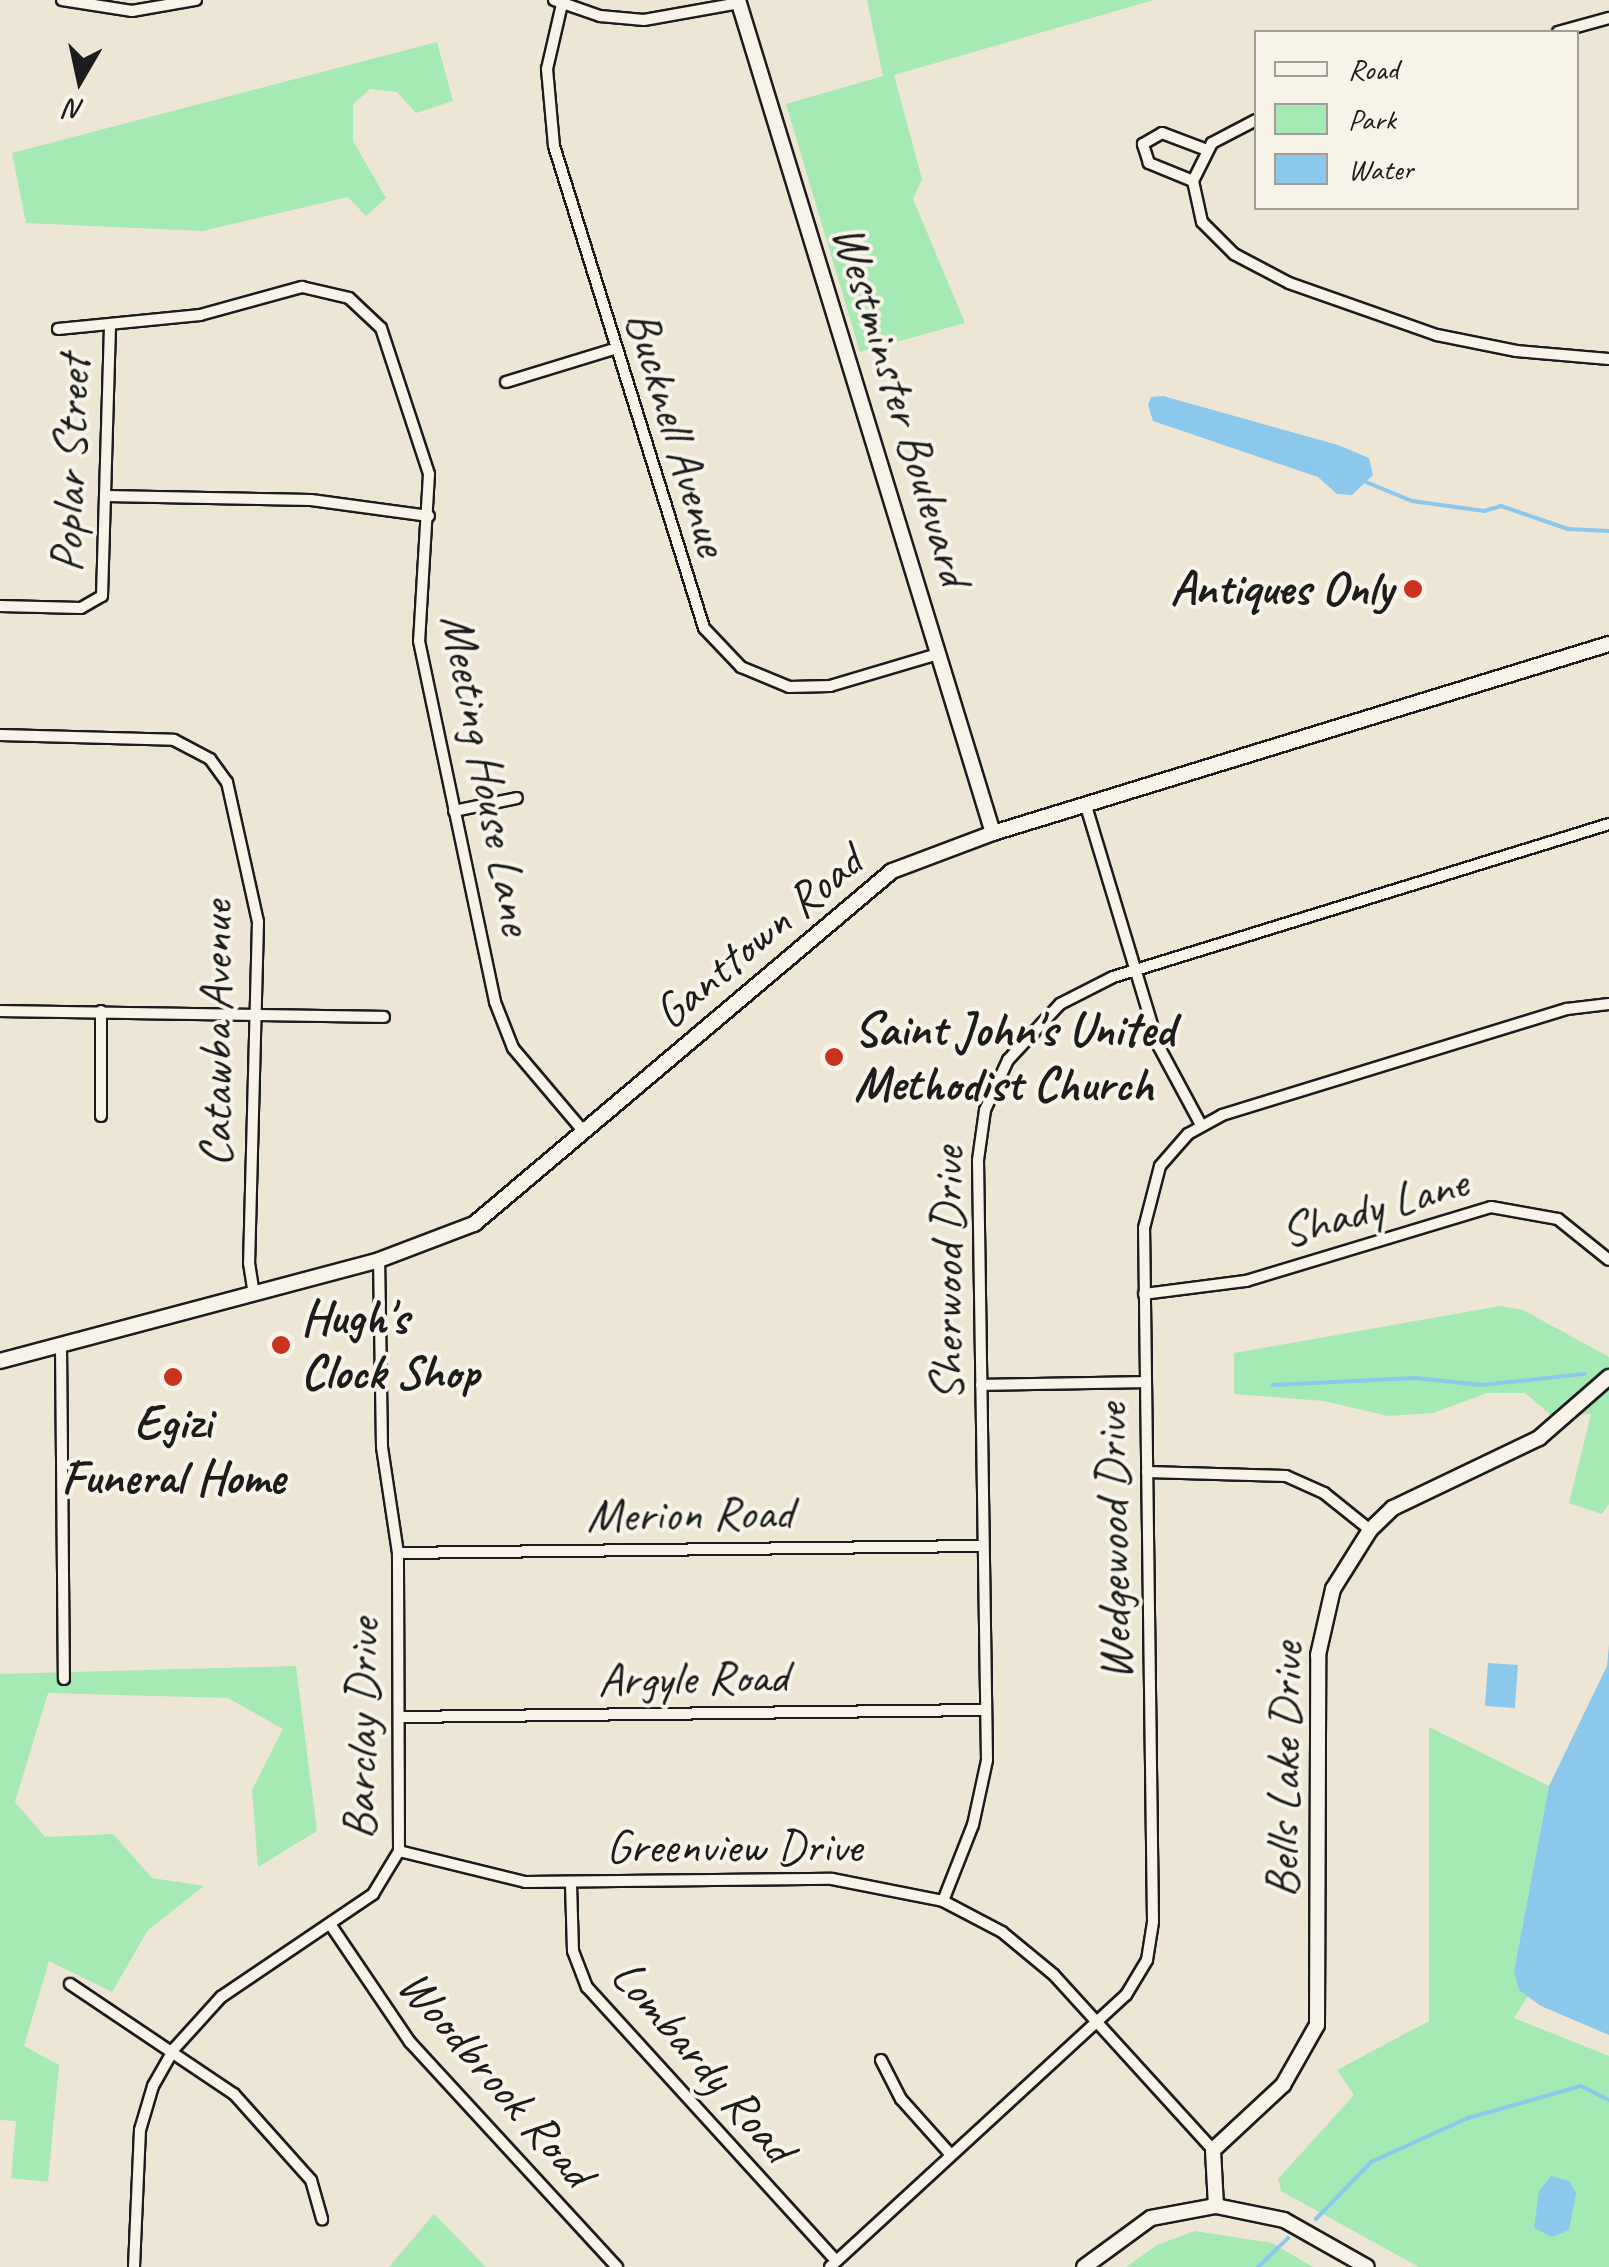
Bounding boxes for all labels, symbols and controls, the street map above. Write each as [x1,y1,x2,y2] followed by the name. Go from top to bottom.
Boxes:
[30,30,130,130] north arrow
[1254,30,1579,210] legend
[1348,50,1398,88] text: Road
[64,91,87,129] text: N
[1348,100,1396,138] text: Park
[1348,150,1413,188] text: Water
[820,218,984,592] street label: Westminster Boulevard
[613,304,741,562] street label: Bucknell Avenue
[37,355,103,573] street label: Poplar Street
[1170,560,1393,618] place label: Antiques Only
[1402,578,1424,600] marker: Antiques Only
[428,609,546,939] street label: Meeting House Lane
[643,834,873,1040] street label: Ganttown Road
[187,901,245,1167] street label: Catawba Avenue
[854,1000,1174,1113] place label: Saint John's United Methodist Church
[823,1046,845,1068] marker: Saint John's United Methodist Church
[918,1147,976,1401] street label: Sherwood Drive
[1273,1153,1475,1261] street label: Shady Lane
[301,1288,480,1401] place label: Hugh's Clock Shop
[270,1334,292,1356] marker: Hugh's Clock Shop
[162,1366,184,1388] marker: Egizi Funeral Home
[61,1393,285,1506] place label: Egizi Funeral Home
[1082,1403,1144,1681] street label: Wedgewood Drive
[586,1483,794,1545] street label: Merion Road
[330,1618,392,1840] street label: Barclay Drive
[1253,1641,1315,1899] street label: Bells Lake Drive
[598,1648,788,1708] street label: Argyle Road
[606,1818,862,1876] street label: Greenview Drive
[600,1948,806,2174] street label: Lombardy Road
[386,1958,606,2198] street label: Woodbrook Road

